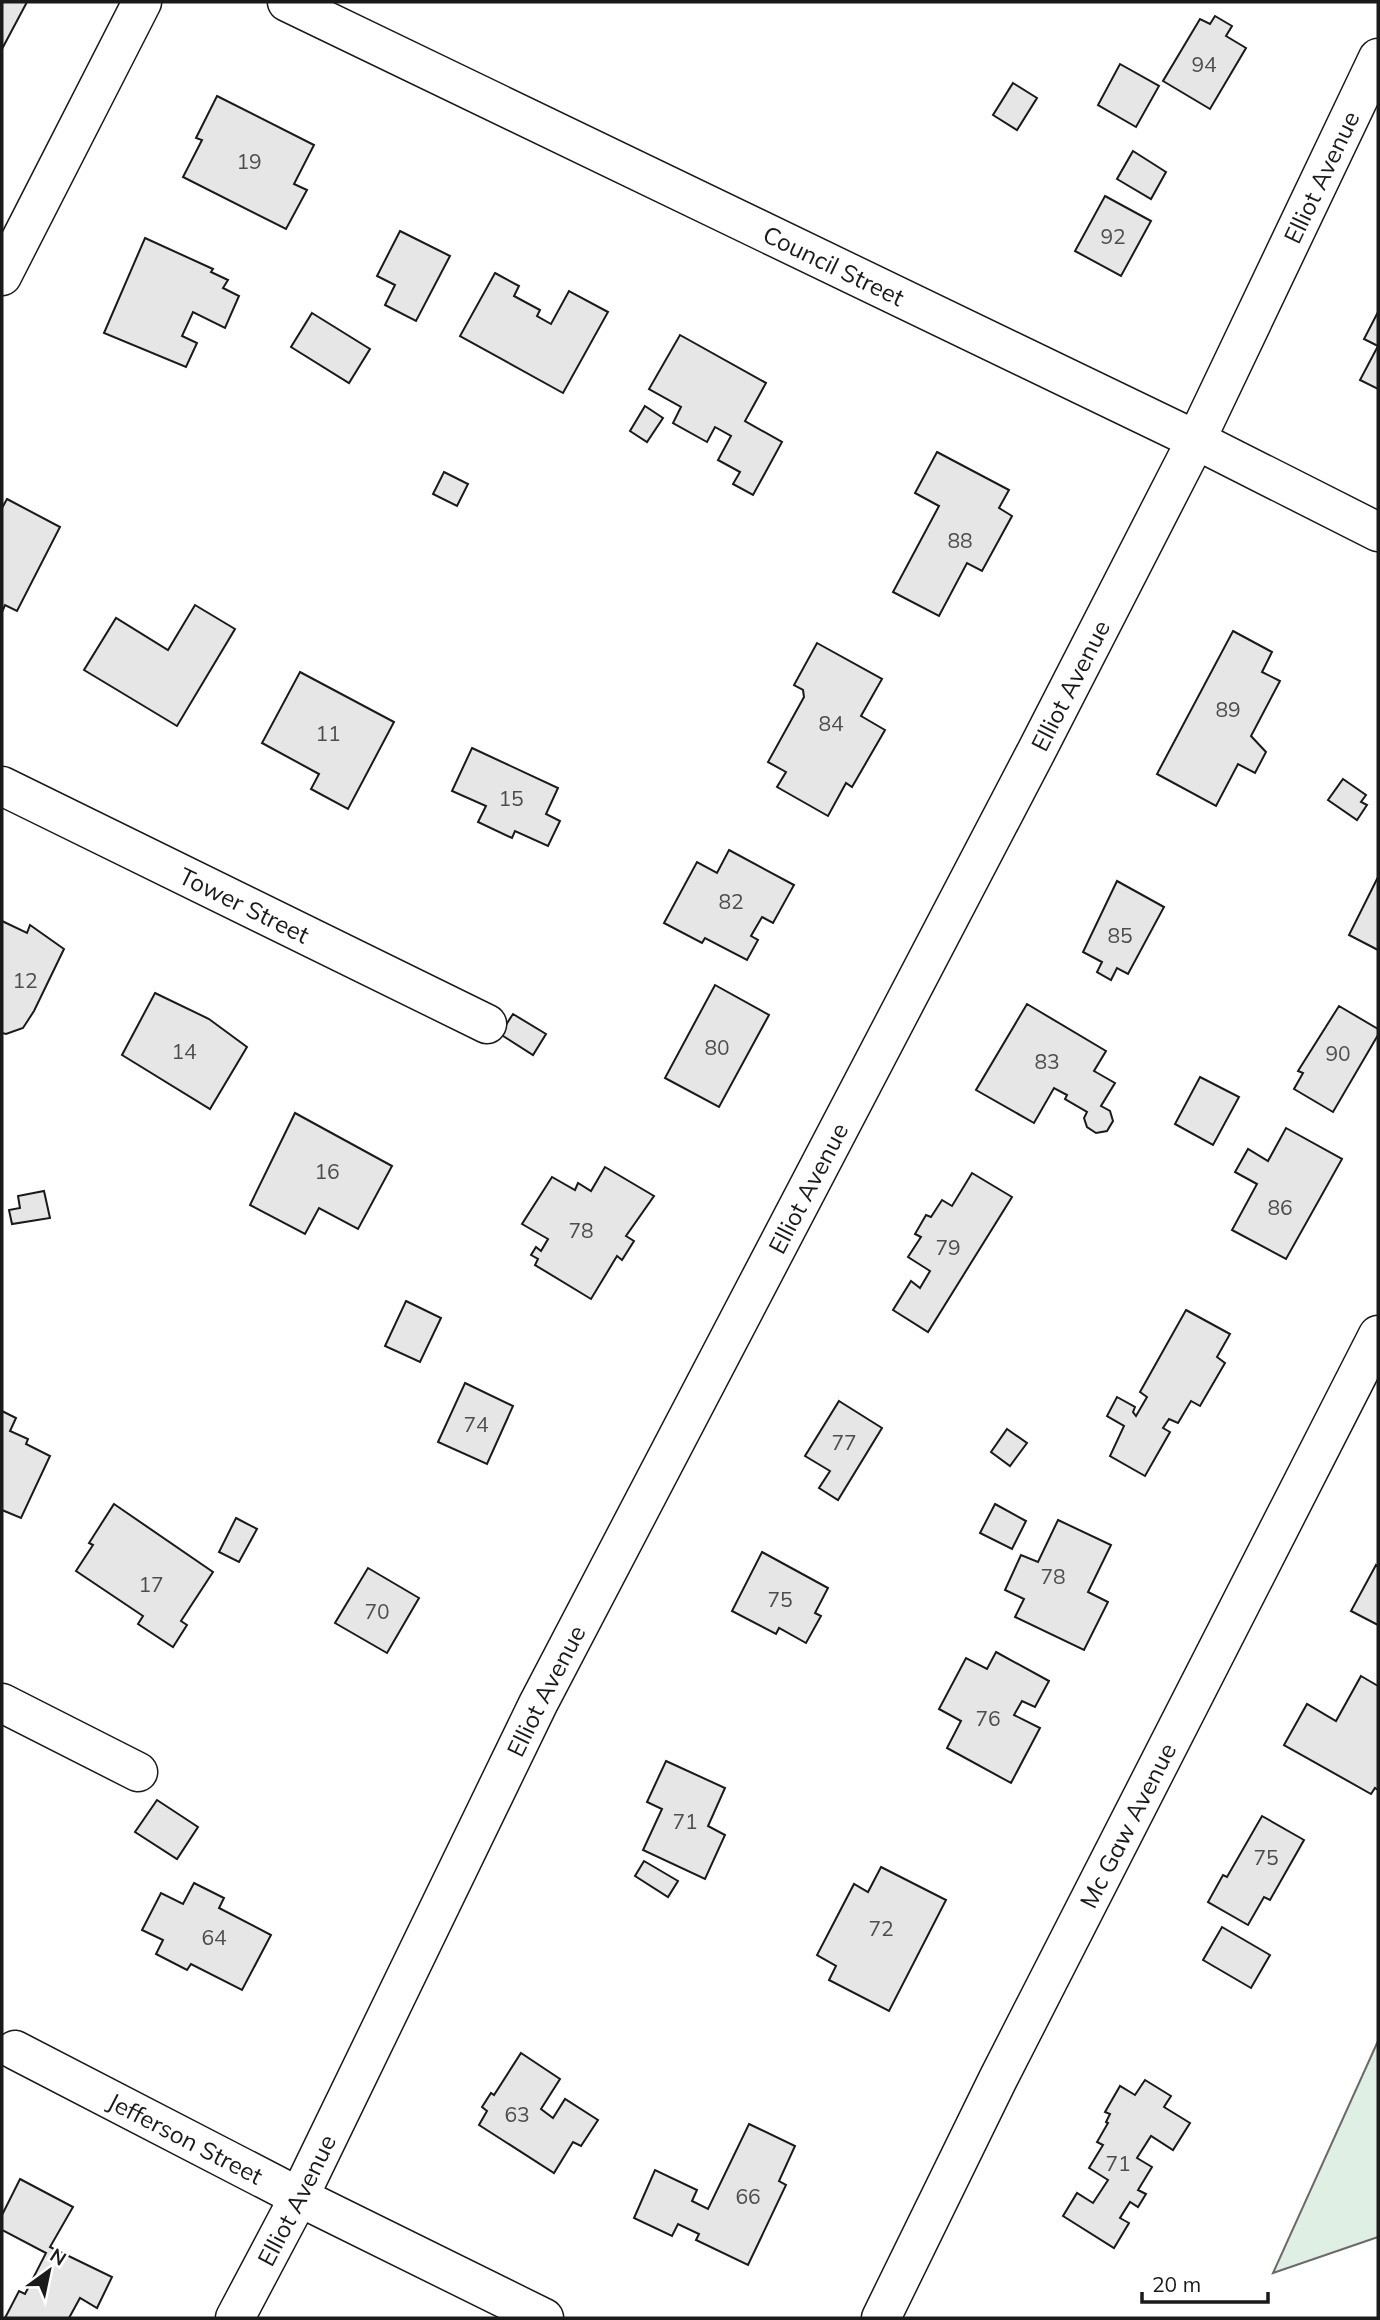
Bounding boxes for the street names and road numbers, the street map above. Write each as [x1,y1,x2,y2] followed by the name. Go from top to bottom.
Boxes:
[1277,106,1366,248] street label: Elliot Avenue
[758,219,909,312] street label: Council Street
[1024,615,1116,756] street label: Elliot Avenue
[174,860,314,950] street label: Tower Street
[761,1118,854,1258] street label: Elliot Avenue
[500,1620,592,1761] street label: Elliot Avenue
[1073,1738,1182,1913] street label: Mc Gaw Avenue
[103,2086,268,2191] street label: Jefferson Street
[250,2130,342,2271] street label: Elliot Avenue

